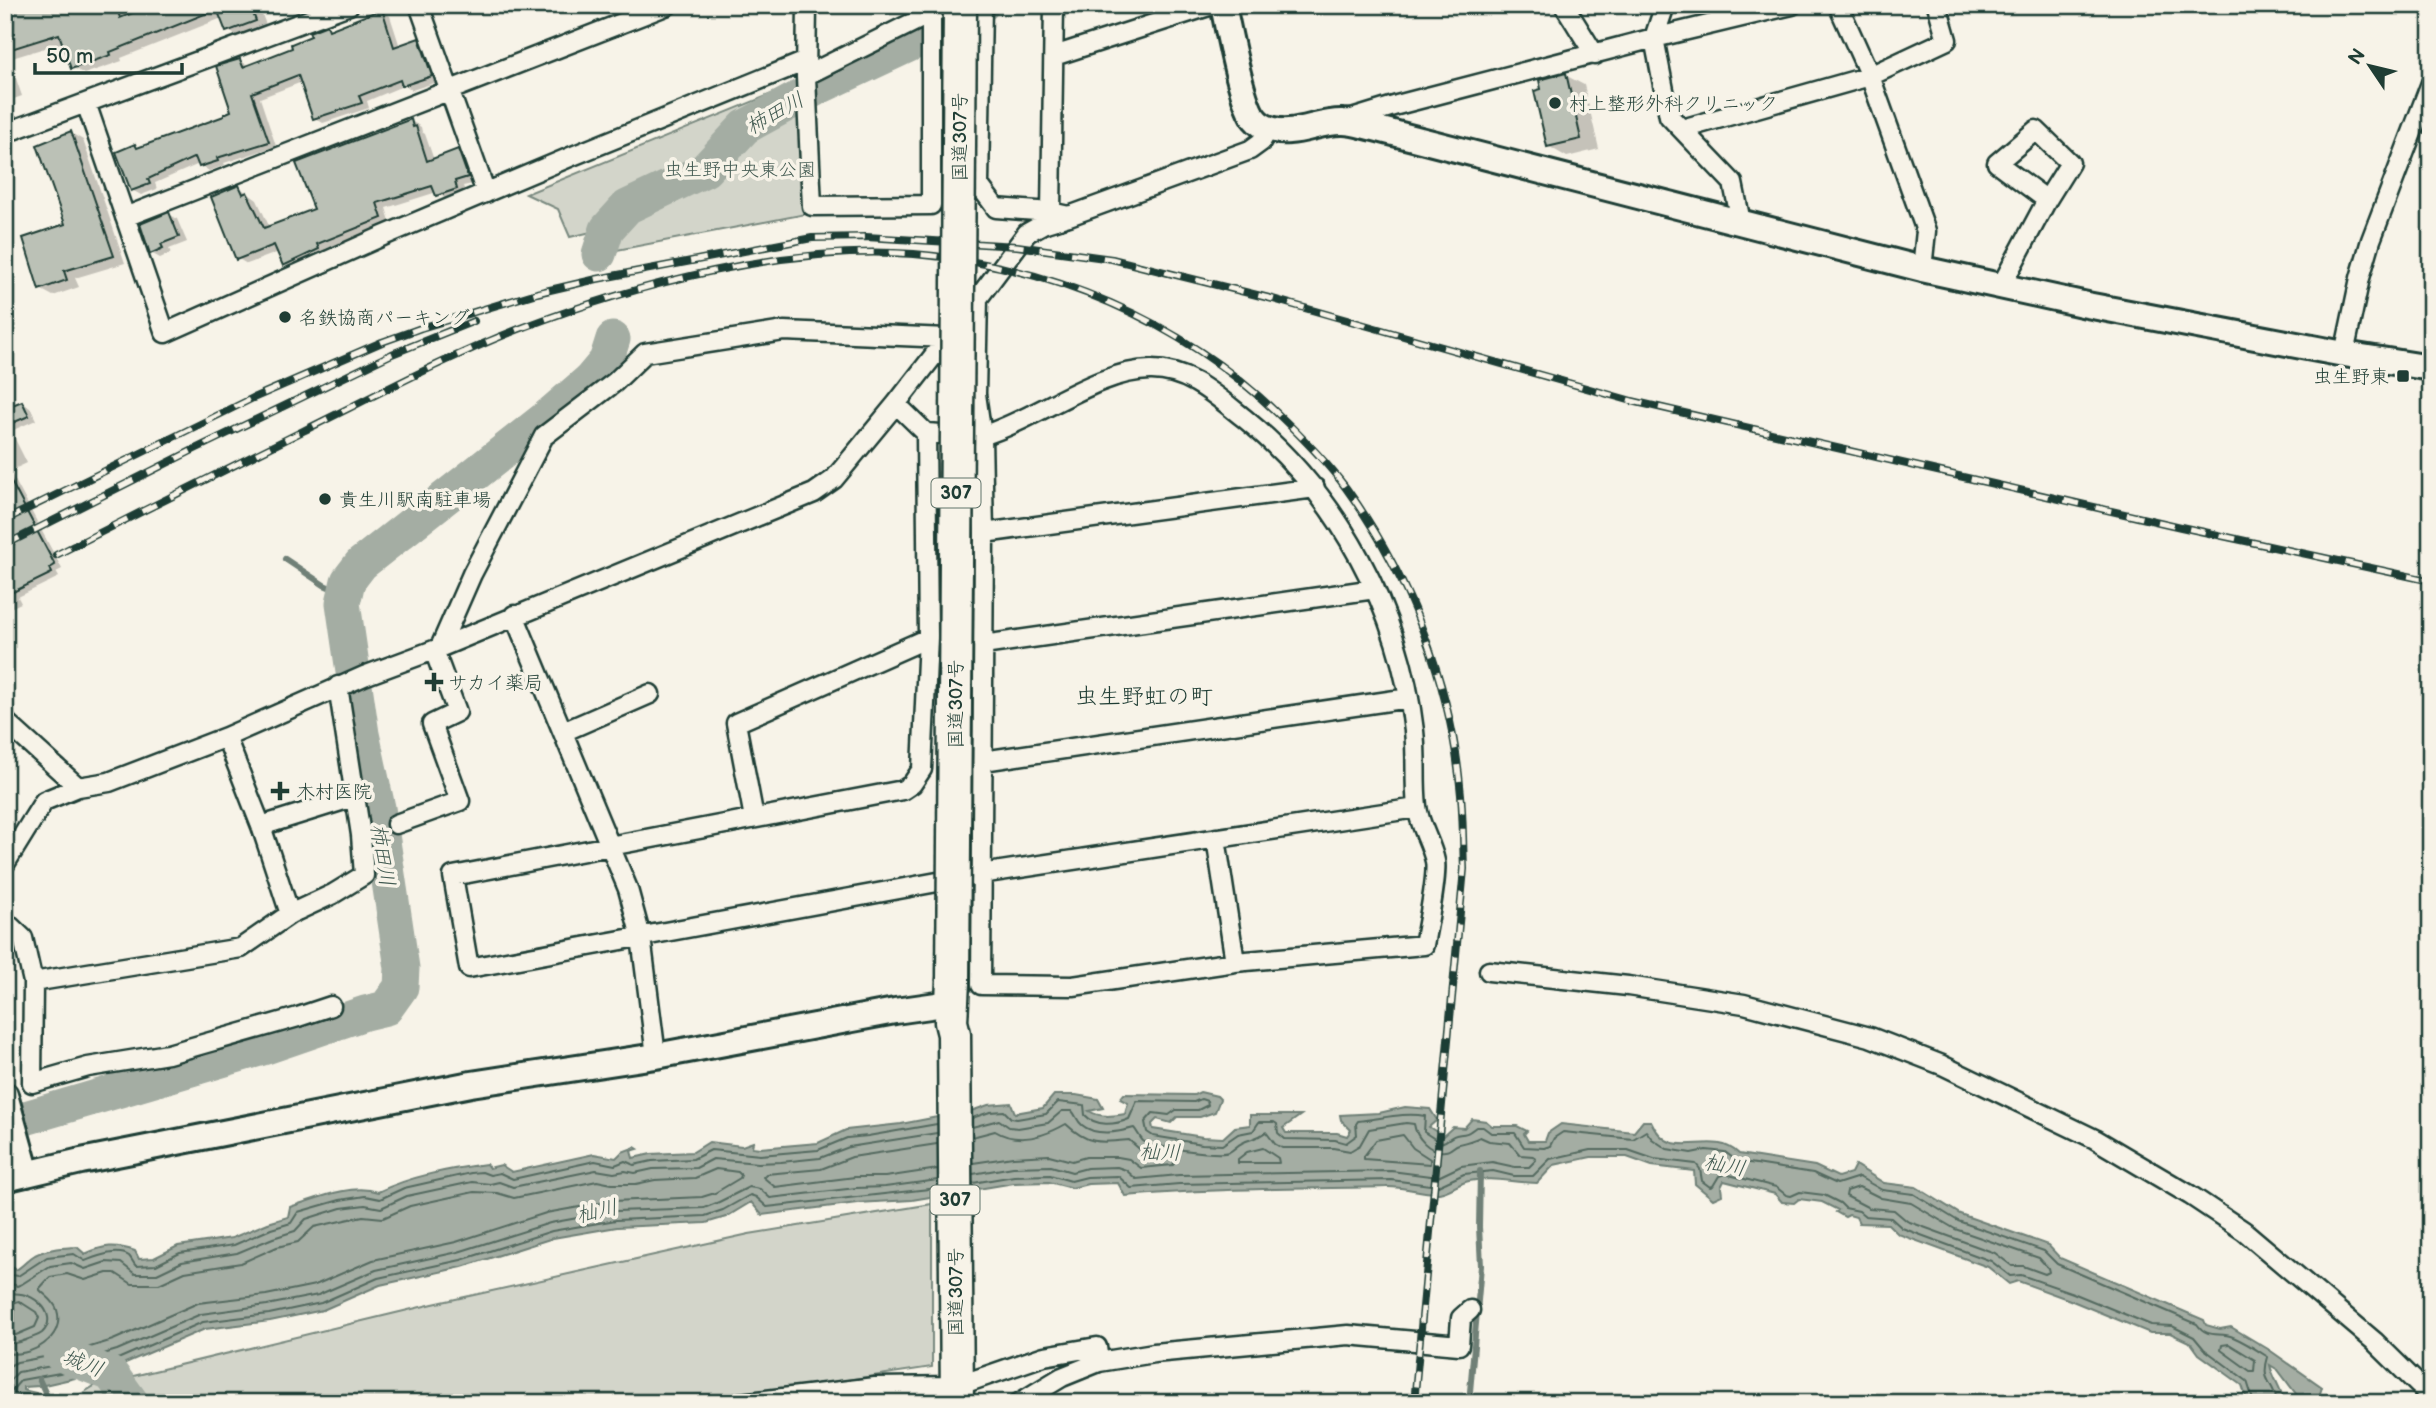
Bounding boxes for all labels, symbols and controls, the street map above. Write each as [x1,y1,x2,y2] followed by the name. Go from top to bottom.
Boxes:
[35,32,182,76] scale bar
[2334,32,2404,102] north arrow
[46,44,93,69] text: 50 m
[2344,45,2371,70] text: N
[742,87,809,140] water label: 柿田川
[949,92,972,182] street label: 国道307号
[1569,93,1778,116] place label: 村上整形外科クリニック
[1547,95,1563,111] marker: 村上整形外科クリニック
[664,159,816,182] park label: 虫生野中央東公園
[299,307,470,330] place label: 名鉄協商パーキング
[277,309,293,325] marker: 名鉄協商パーキング
[2313,366,2389,389] place label: 虫生野東
[2395,368,2411,384] marker: 虫生野東
[932,478,981,508] road number: 307
[339,489,491,512] place label: 貴生川駅南駐車場
[317,491,333,507] marker: 貴生川駅南駐車場
[945,659,968,749] street label: 国道307号
[448,672,543,695] place label: サカイ薬局
[426,674,442,690] marker: サカイ薬局
[1075,683,1213,711] district label: 虫生野虹の町
[270,781,290,801] marker: 木村医院
[296,781,372,804] place label: 木村医院
[365,822,400,888] water label: 柿田川
[1139,1140,1181,1165] water label: 杣川
[1702,1150,1748,1181] water label: 杣川
[930,1185,979,1214] road number: 307
[574,1195,620,1228] water label: 杣川
[945,1247,968,1337] street label: 国道307号
[59,1344,107,1383] water label: 城川

